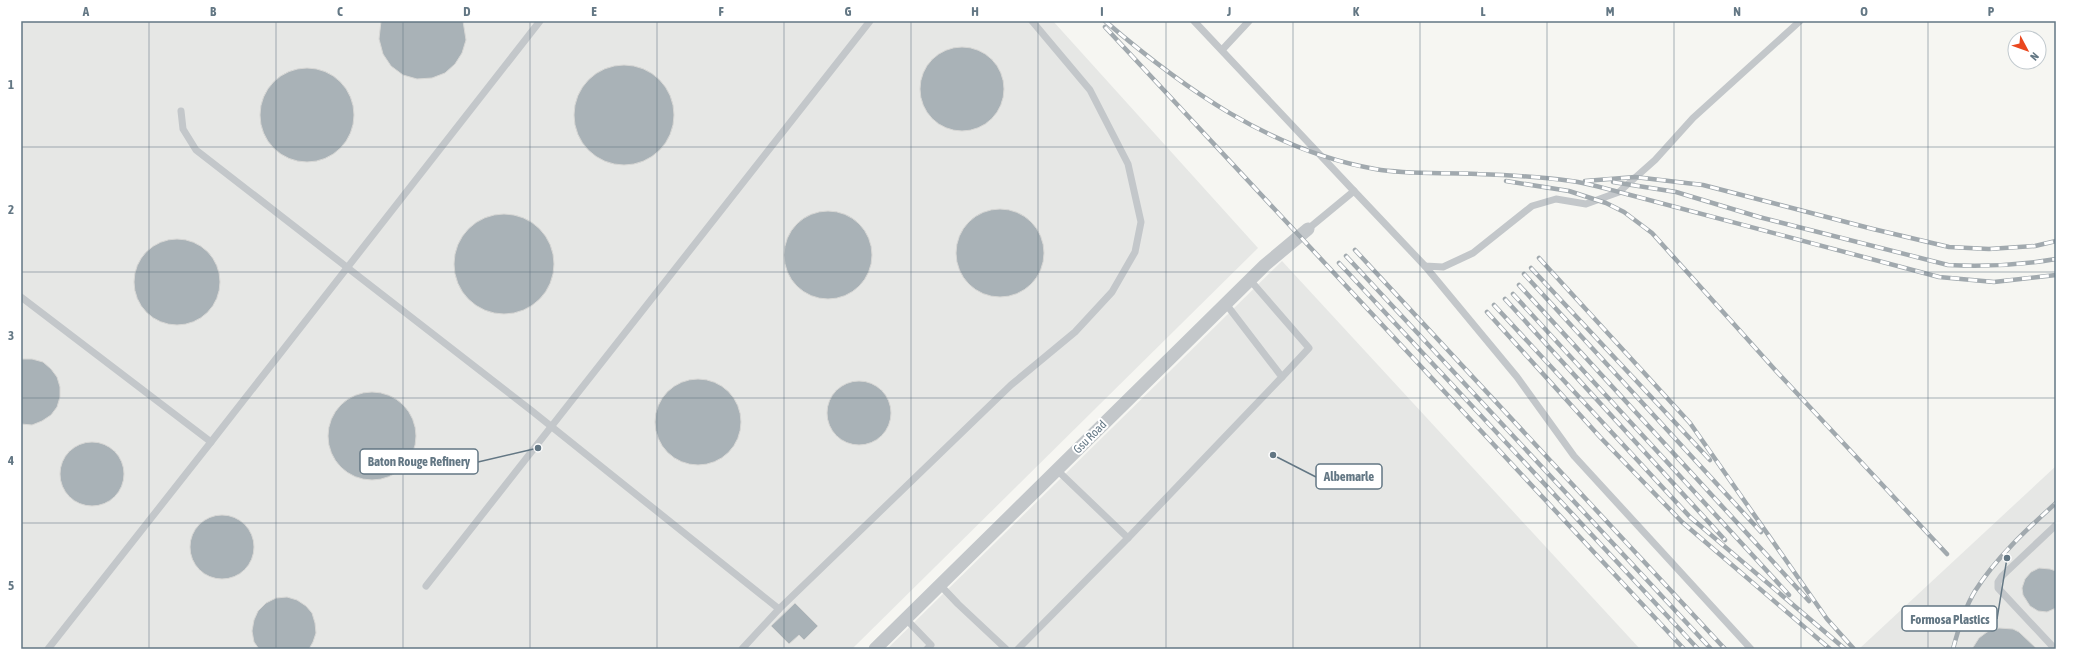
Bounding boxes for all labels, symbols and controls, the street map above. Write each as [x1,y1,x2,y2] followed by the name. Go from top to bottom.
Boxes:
[82,4,90,19] text: A
[210,4,217,19] text: B
[337,4,343,19] text: C
[463,4,471,19] text: D
[591,4,597,19] text: E
[718,4,724,19] text: F
[845,4,852,19] text: G
[971,4,979,19] text: H
[1100,4,1104,19] text: I
[1226,4,1231,19] text: J
[1353,4,1360,19] text: K
[1480,4,1486,19] text: L
[1606,4,1615,19] text: M
[1733,4,1741,19] text: N
[1860,4,1868,19] text: O
[1988,4,1995,19] text: P
[2007,30,2047,70] north arrow
[2028,50,2041,63] text: N
[8,77,14,92] text: 1
[8,202,14,217] text: 2
[8,328,14,343] text: 3
[1071,418,1109,456] street label: Gsu Road
[360,449,478,474] callout: Baton Rouge Refinery
[7,453,14,468] text: 4
[368,454,471,469] text: Baton Rouge Refinery
[1316,464,1382,489] callout: Albemarle
[1323,469,1374,484] text: Albemarle
[8,578,14,593] text: 5
[1902,606,1997,631] callout: Formosa Plastics
[1910,612,1990,627] text: Formosa Plastics

